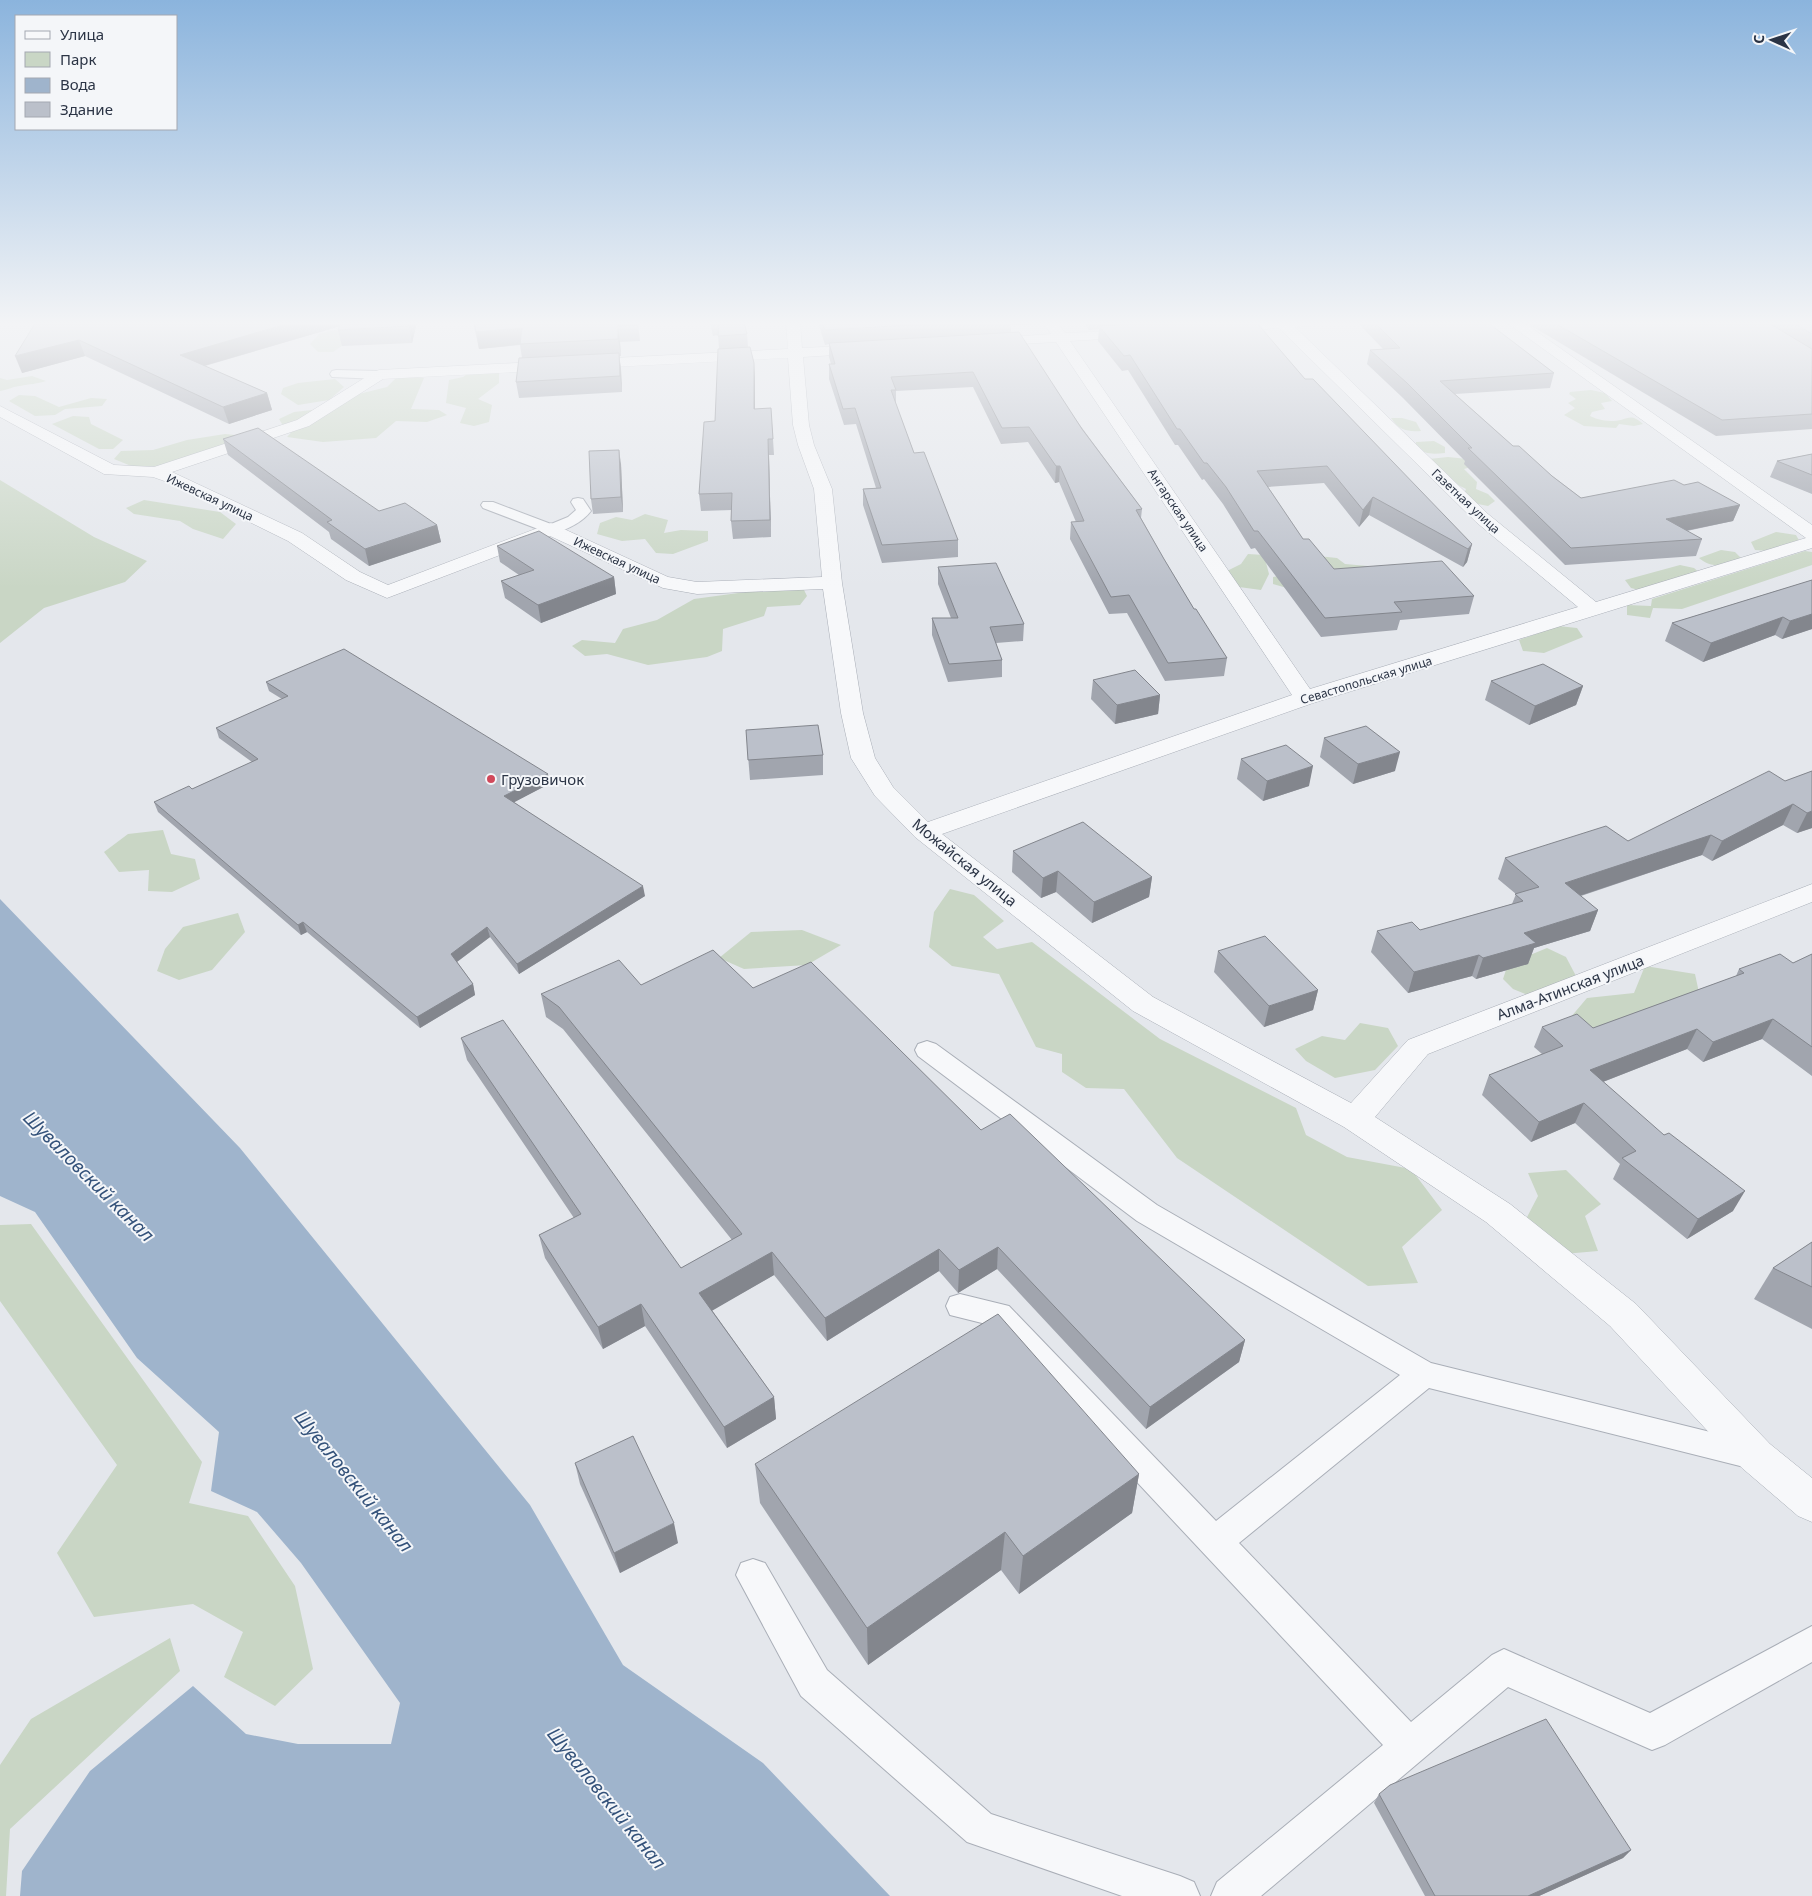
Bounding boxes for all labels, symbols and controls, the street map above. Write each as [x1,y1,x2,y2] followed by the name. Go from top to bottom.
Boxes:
[15,15,178,130] legend
[1747,15,1797,65] north arrow
[60,24,104,44] text: Улица
[1749,34,1768,44] text: С
[60,49,96,69] text: Парк
[60,74,96,94] text: Вода
[60,99,113,119] text: Здание
[1144,465,1212,555] street label: Ангарская улица
[1428,465,1504,537] street label: Газетная улица
[164,469,256,525] street label: Ижевская улица
[571,532,663,588] street label: Ижевская улица
[1298,652,1434,708] street label: Севастопольская улица
[501,769,584,789] place label: Грузовичок
[485,773,497,785] marker: Грузовичок
[908,813,1022,911] street label: Можайская улица
[1494,950,1646,1024] street label: Алма-Атинская улица
[18,1105,160,1247] water label: Шуваловский канал
[289,1405,419,1558] water label: Шуваловский канал
[542,1722,672,1875] water label: Шуваловский канал

